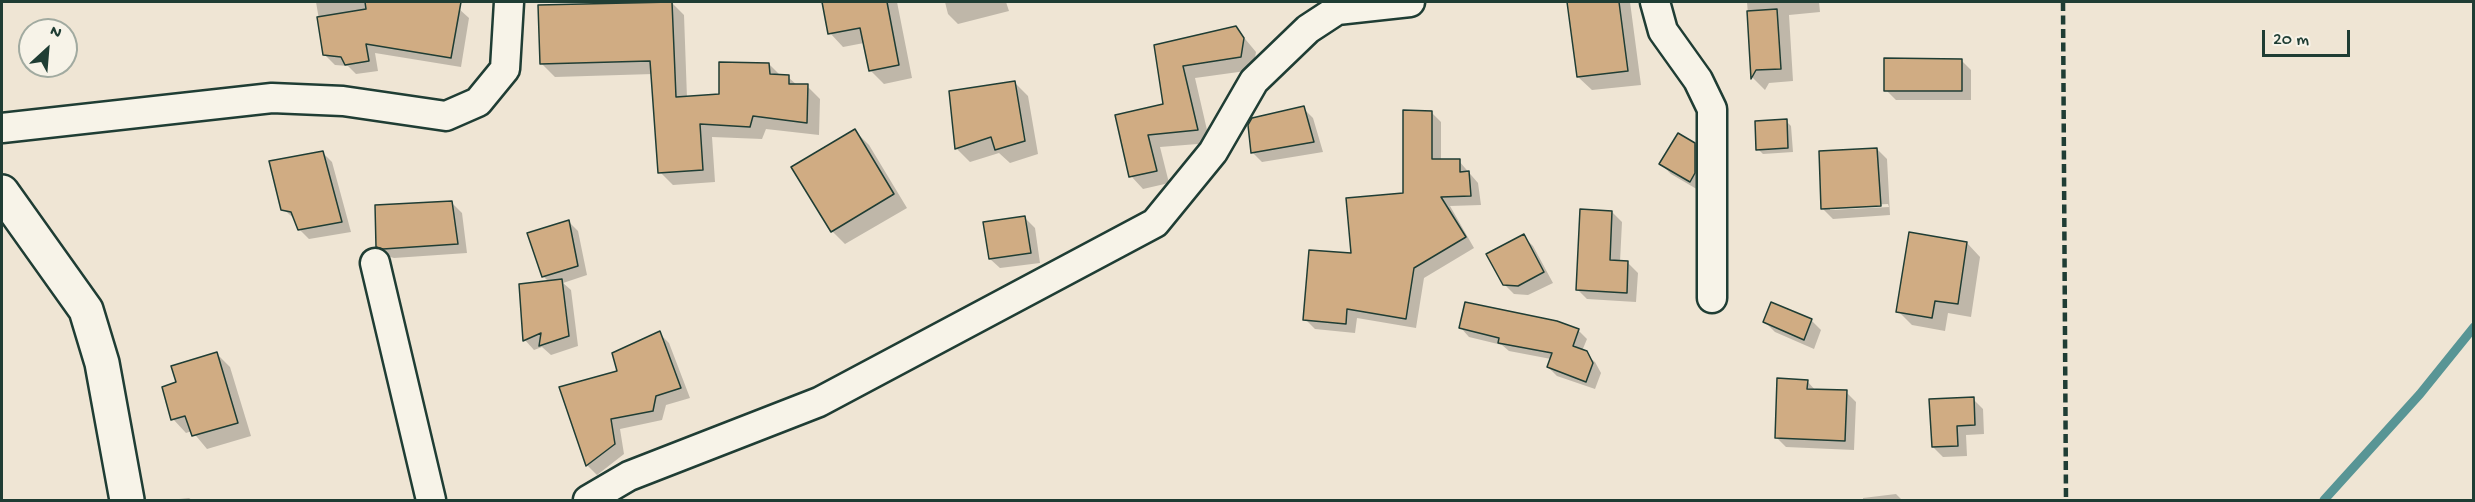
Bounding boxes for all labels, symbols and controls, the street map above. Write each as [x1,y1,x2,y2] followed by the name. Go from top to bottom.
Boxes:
[18,18,78,78] north arrow
[2265,18,2354,56] scale bar
[46,22,64,44] text: N
[2273,30,2309,51] text: 20 m

